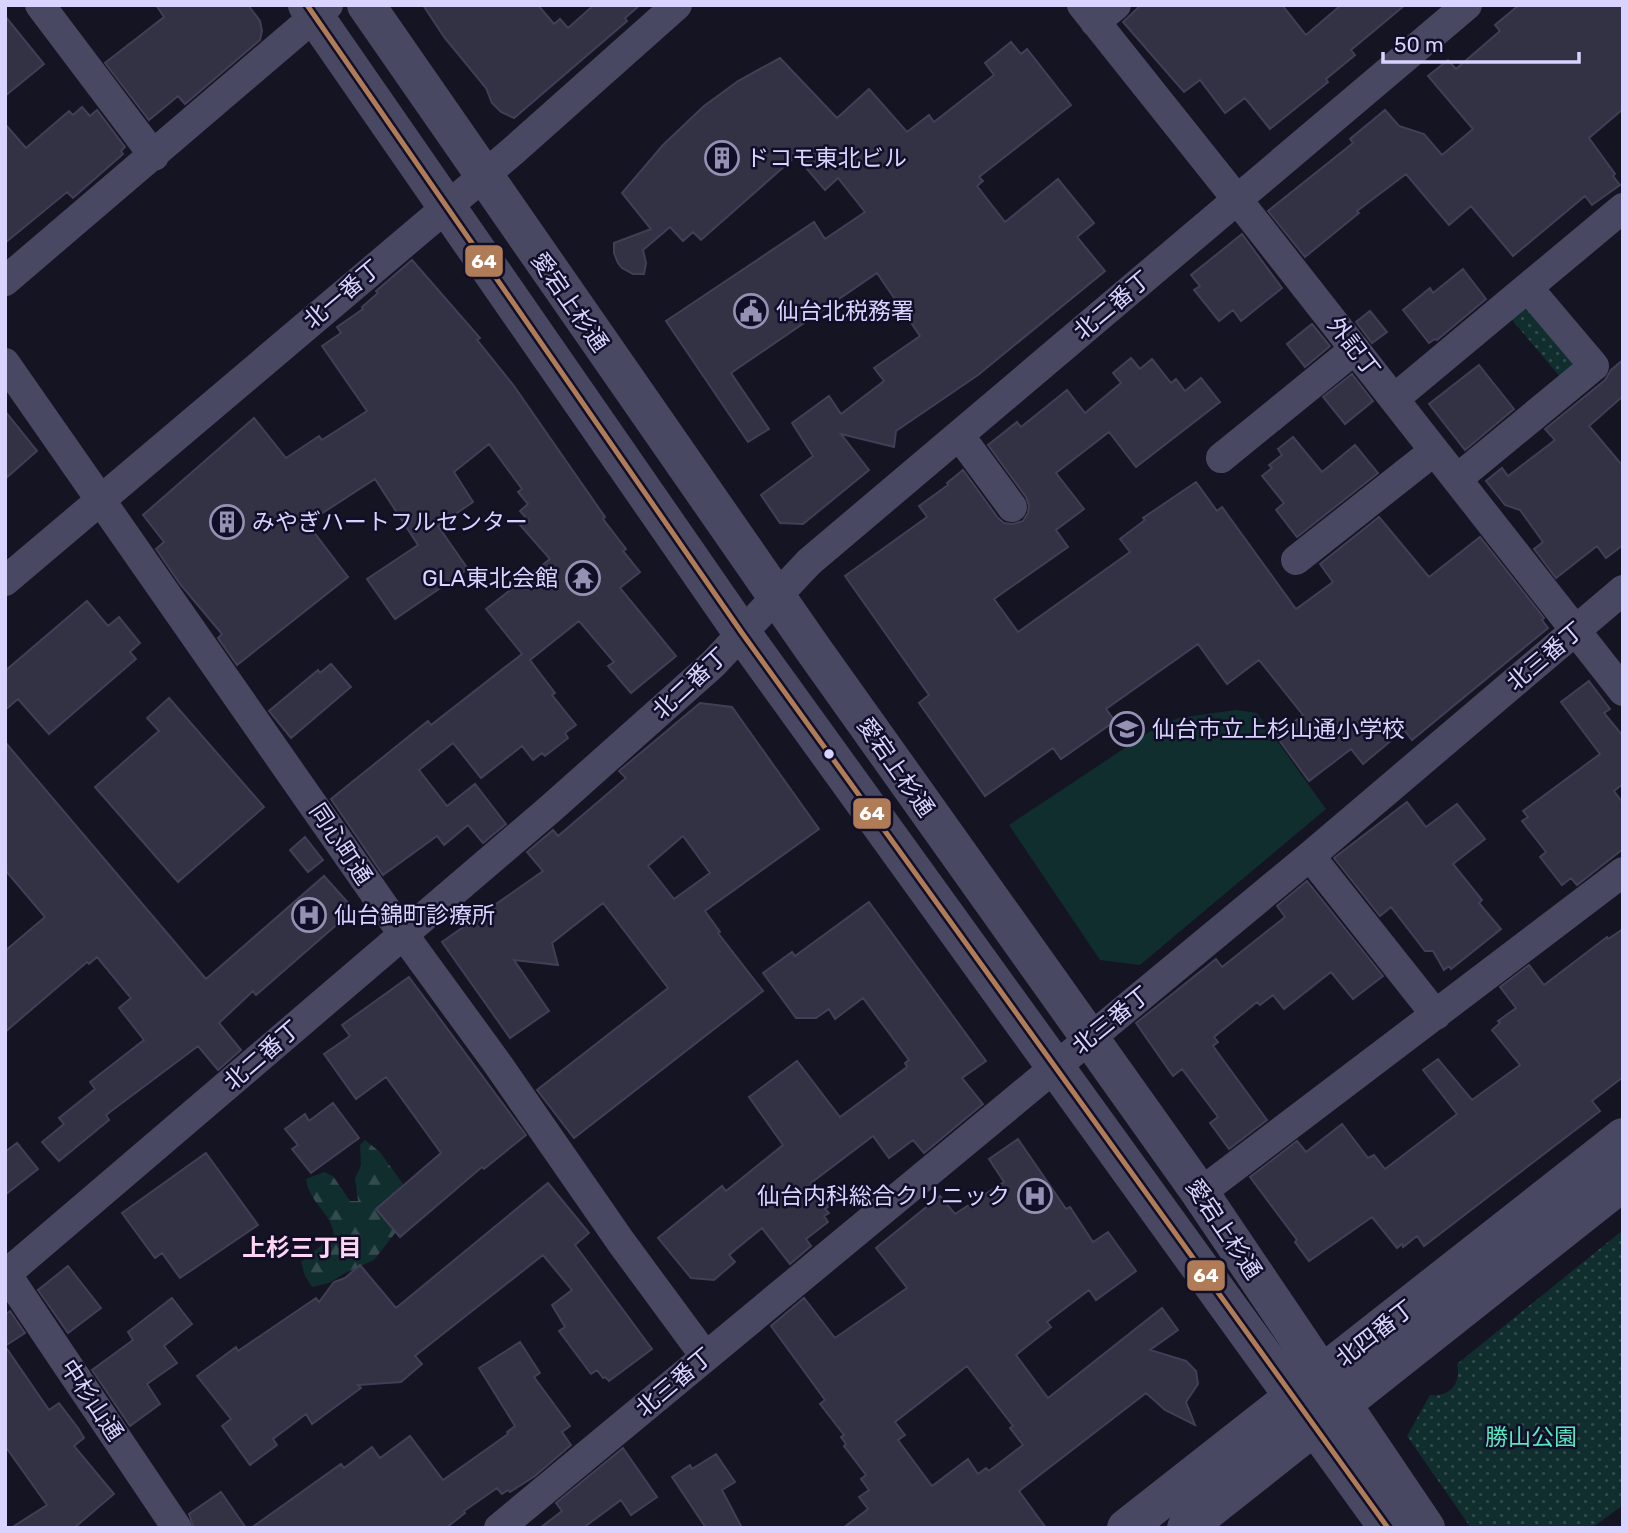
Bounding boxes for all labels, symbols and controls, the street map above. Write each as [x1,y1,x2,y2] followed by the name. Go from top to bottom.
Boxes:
[1383,21,1579,65] scale bar
[1394,32,1444,57] text: 50 m
[703,139,741,177] building icon: ドコモ東北ビル
[746,144,907,172] place label: ドコモ東北ビル
[464,244,504,278] line badge: 64
[526,247,614,357] street label: 愛宕上杉通
[471,250,497,273] text: 64
[298,254,386,334] street label: 北一番丁
[1068,265,1156,345] street label: 北二番丁
[732,292,770,330] public building icon: 仙台北税務署
[776,297,914,325] place label: 仙台北税務署
[1322,311,1386,383] street label: 外記丁
[208,503,246,541] building icon: みやぎハートフルセンター
[252,508,528,536] place label: みやぎハートフルセンター
[564,559,602,597] temple icon: GLA東北会館
[422,564,558,592] place label: GLA東北会館
[1501,616,1589,696] street label: 北三番丁
[647,641,733,725] street label: 北二番丁
[1108,710,1146,748] school or university icon: 仙台市立上杉山通小学校
[852,712,940,822] street label: 愛宕上杉通
[1152,715,1405,743] place label: 仙台市立上杉山通小学校
[822,747,836,761] unlabelled marker
[852,797,892,830] line badge: 64
[304,798,378,890] street label: 同心町通
[859,802,885,825] text: 64
[290,896,328,934] hospital icon: 仙台錦町診療所
[334,901,495,929] place label: 仙台錦町診療所
[1066,980,1156,1060] street label: 北三番丁
[218,1014,306,1096] street label: 北二番丁
[1180,1174,1268,1284] street label: 愛宕上杉通
[1016,1177,1054,1215] hospital icon: 仙台内科総合クリニック
[757,1182,1010,1210] place label: 仙台内科総合クリニック
[242,1234,362,1262] district label: 上杉三丁目
[1186,1259,1226,1292] line badge: 64
[1193,1264,1219,1287] text: 64
[1330,1294,1420,1372] street label: 北四番丁
[630,1342,718,1422] street label: 北三番丁
[55,1354,129,1446] street label: 中杉山通
[1485,1423,1577,1451] park label: 勝山公園

